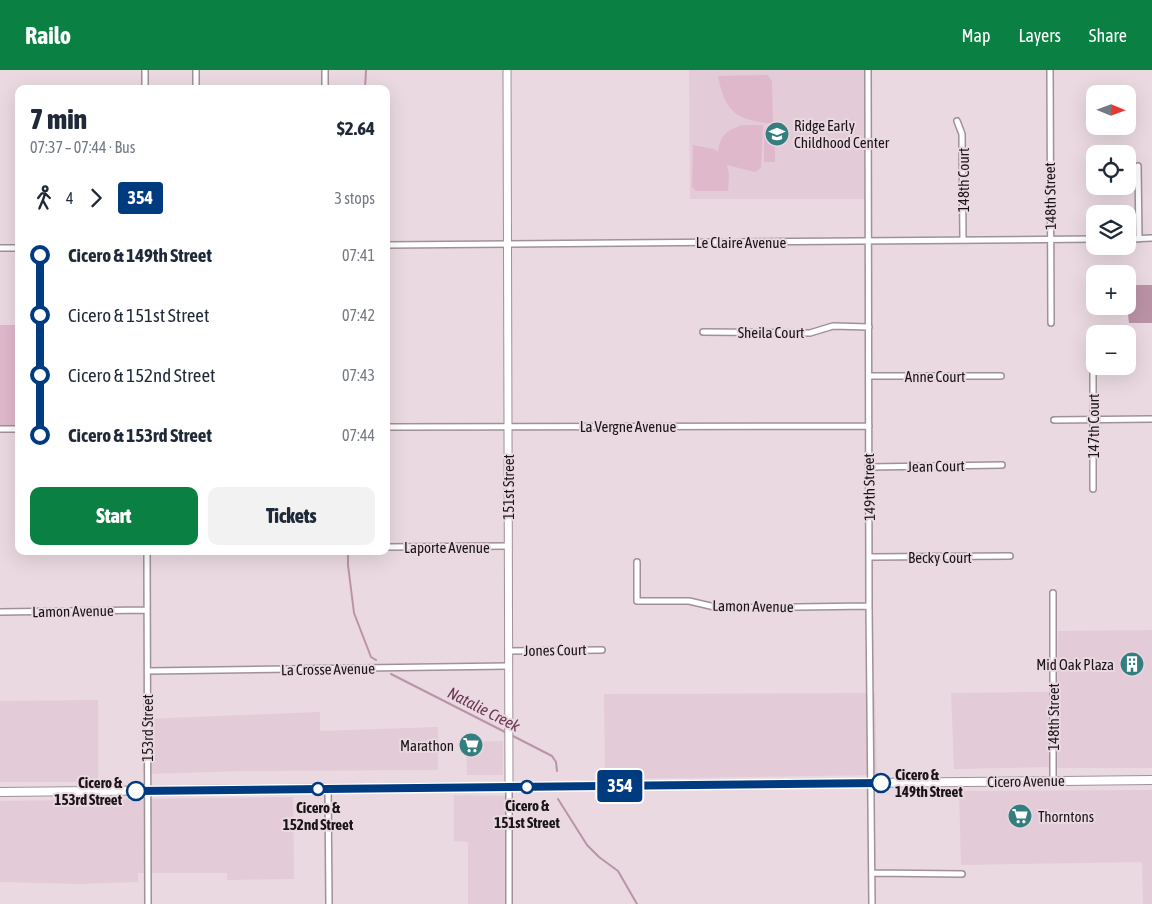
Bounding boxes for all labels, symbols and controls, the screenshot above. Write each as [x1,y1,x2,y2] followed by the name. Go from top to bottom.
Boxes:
[25,22,71,49] text: Railo
[961,25,990,46] text: Map
[1018,25,1061,46] text: Layers
[1089,25,1127,46] text: Share
[1086,85,1136,135] north arrow
[1086,85,1136,375] map controls
[30,103,87,135] text: 7 min
[337,117,375,139] text: $2.64
[794,117,890,151] place label: Ridge Early Childhood Center
[764,121,790,147] school or university icon: Ridge Early Childhood Center
[30,138,135,156] text: 07:37 – 07:44 · Bus
[1086,145,1136,195] button: locate
[955,148,972,212] street label: 148th Court
[1041,162,1059,230] street label: 148th Street
[30,184,58,212] icon: walk
[82,184,110,212] icon: forward
[128,187,153,208] text: 354
[66,189,74,207] text: 4
[334,189,375,207] text: 3 stops
[1086,205,1136,255] button: layers
[696,234,787,251] street label: Le Claire Avenue
[68,244,212,266] text: Cicero & 149th Street
[342,246,375,264] text: 07:41
[1086,265,1136,315] button: +
[68,304,209,326] text: Cicero & 151st Street
[342,306,375,324] text: 07:42
[738,324,804,341] street label: Sheila Court
[1086,325,1136,375] button: −
[68,364,216,386] text: Cicero & 152nd Street
[342,366,375,384] text: 07:43
[905,368,965,385] street label: Anne Court
[1085,394,1102,458] street label: 147th Court
[580,418,677,435] street label: La Vergne Avenue
[68,424,212,446] text: Cicero & 153rd Street
[342,426,375,444] text: 07:44
[860,453,878,521] street label: 149th Street
[500,454,517,520] street label: 151st Street
[907,457,965,475] street label: Jean Court
[30,487,198,545] button: Start
[208,487,375,545] button: Tickets
[404,539,490,556] street label: Laporte Avenue
[908,549,972,566] street label: Becky Court
[712,597,794,615] street label: Lamon Avenue
[32,602,114,620] street label: Lamon Avenue
[523,641,587,659] street label: Jones Court
[1119,651,1145,677] building icon: Mid Oak Plaza
[1036,656,1114,673] place label: Mid Oak Plaza
[281,660,375,678] street label: La Crosse Avenue
[445,683,524,735] water label: Natalie Creek
[1045,683,1062,751] street label: 148th Street
[139,694,156,762] street label: 153rd Street
[458,732,484,758] supermarket icon: Marathon
[400,737,454,754] place label: Marathon
[895,766,963,800] place label: Cicero & 149th Street
[591,770,649,802] line badge: 354
[987,772,1065,790] street label: Cicero Avenue
[871,773,891,793] marker: Cicero & 149th Street
[54,774,123,808] place label: Cicero & 153rd Street
[607,775,633,796] text: 354
[520,780,534,794] marker: Cicero & 151st Street
[126,781,146,801] marker: Cicero & 153rd Street
[311,782,325,796] marker: Cicero & 152nd Street
[494,797,561,831] place label: Cicero & 151st Street
[283,799,354,833] place label: Cicero & 152nd Street
[1007,803,1033,829] supermarket icon: Thorntons
[1038,808,1094,825] place label: Thorntons

